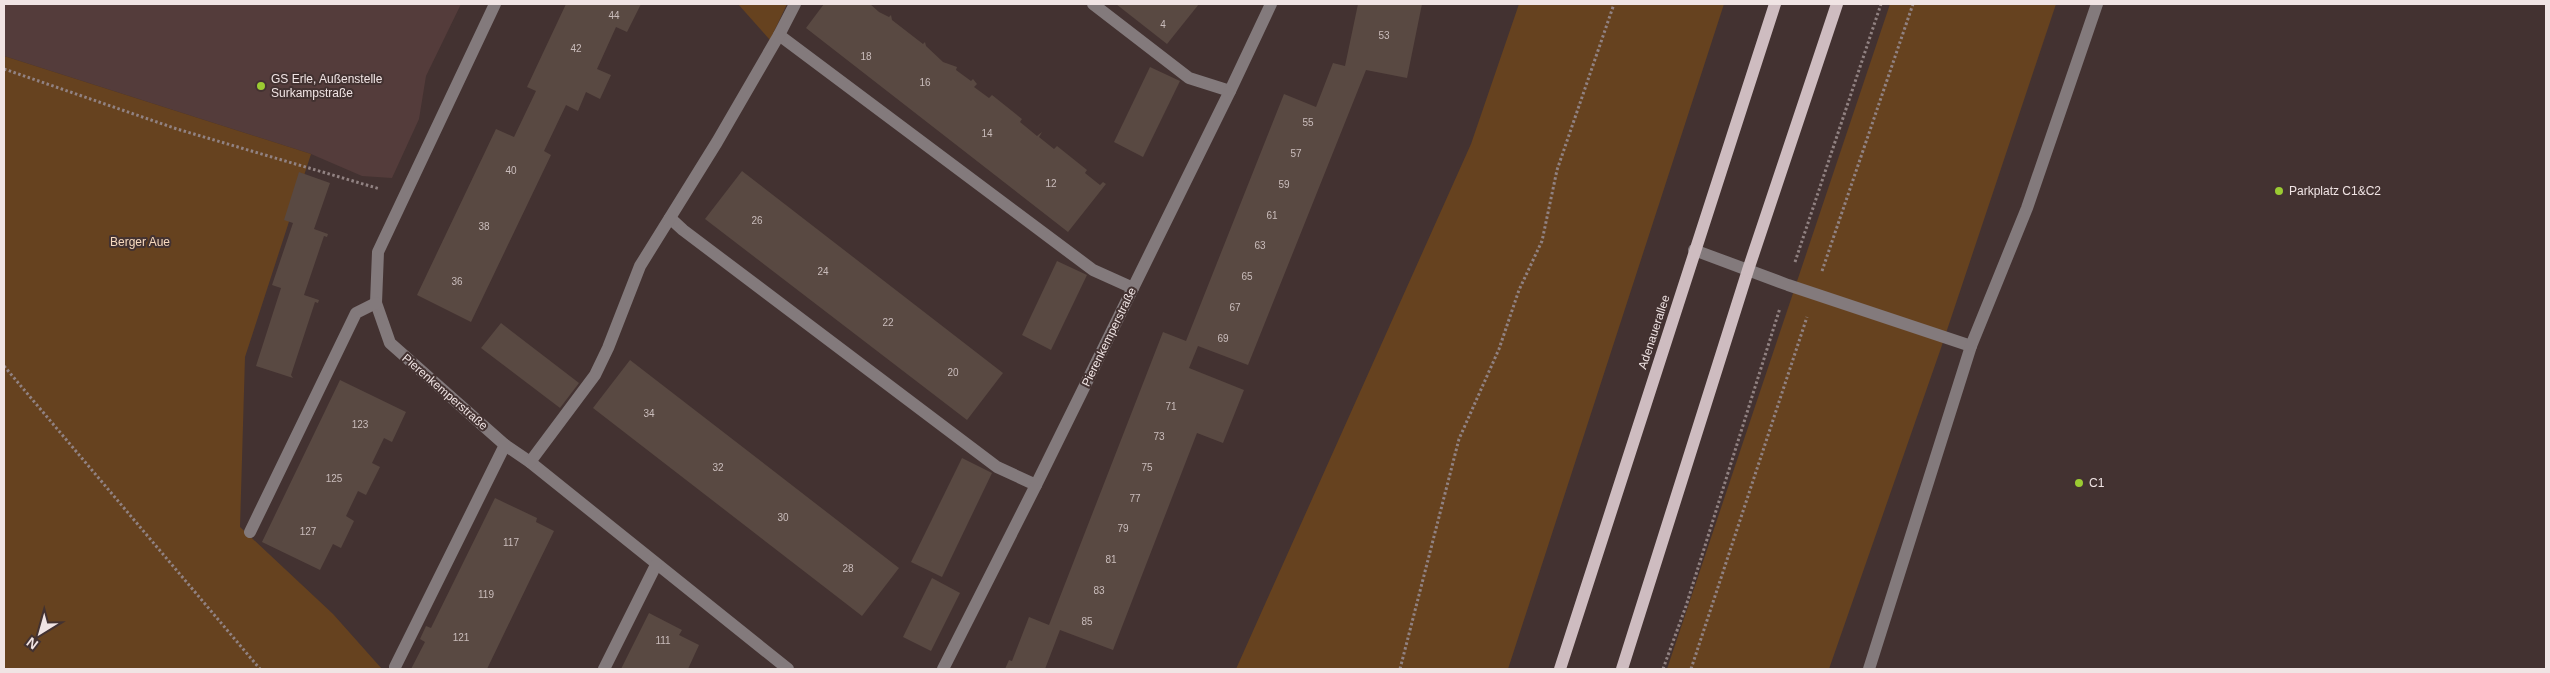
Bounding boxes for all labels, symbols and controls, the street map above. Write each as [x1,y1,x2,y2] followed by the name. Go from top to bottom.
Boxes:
[608,10,620,21] house number: 44
[1160,19,1166,30] house number: 4
[1378,30,1390,41] house number: 53
[570,43,582,54] house number: 42
[860,51,872,62] house number: 18
[271,72,383,100] place label: GS Erle, Außenstelle Surkampstraße
[919,77,931,88] house number: 16
[255,80,267,92] marker: GS Erle, Außenstelle Surkampstraße
[1302,117,1314,128] house number: 55
[981,128,993,139] house number: 14
[1290,148,1302,159] house number: 57
[505,165,517,176] house number: 40
[1045,178,1057,189] house number: 12
[1278,179,1290,190] house number: 59
[2289,184,2381,198] place label: Parkplatz C1&C2
[2273,185,2285,197] marker: Parkplatz C1&C2
[1266,210,1278,221] house number: 61
[751,215,763,226] house number: 26
[478,221,490,232] house number: 38
[110,235,170,249] park label: Berger Aue
[1254,240,1266,251] house number: 63
[817,266,829,277] house number: 24
[1241,271,1253,282] house number: 65
[451,276,463,287] house number: 36
[1079,285,1139,389] street label: Pierenkemperstraße
[1635,293,1673,371] street label: Adenauerallee
[1229,302,1241,313] house number: 67
[882,317,894,328] house number: 22
[1217,333,1229,344] house number: 69
[399,351,491,433] street label: Pierenkemperstraße
[947,367,959,378] house number: 20
[1165,401,1177,412] house number: 71
[643,408,655,419] house number: 34
[352,419,369,430] house number: 123
[1153,431,1165,442] house number: 73
[712,462,724,473] house number: 32
[1141,462,1153,473] house number: 75
[326,473,343,484] house number: 125
[2089,476,2105,490] place label: C1
[2073,477,2085,489] marker: C1
[1129,493,1141,504] house number: 77
[777,512,789,523] house number: 30
[1117,523,1129,534] house number: 79
[300,526,317,537] house number: 127
[503,537,519,548] house number: 117
[1105,554,1117,565] house number: 81
[842,563,854,574] house number: 28
[1093,585,1105,596] house number: 83
[478,589,494,600] house number: 119
[15,608,65,658] north arrow
[1081,616,1093,627] house number: 85
[453,632,470,643] house number: 121
[23,634,41,653] text: N
[655,635,671,646] house number: 111

